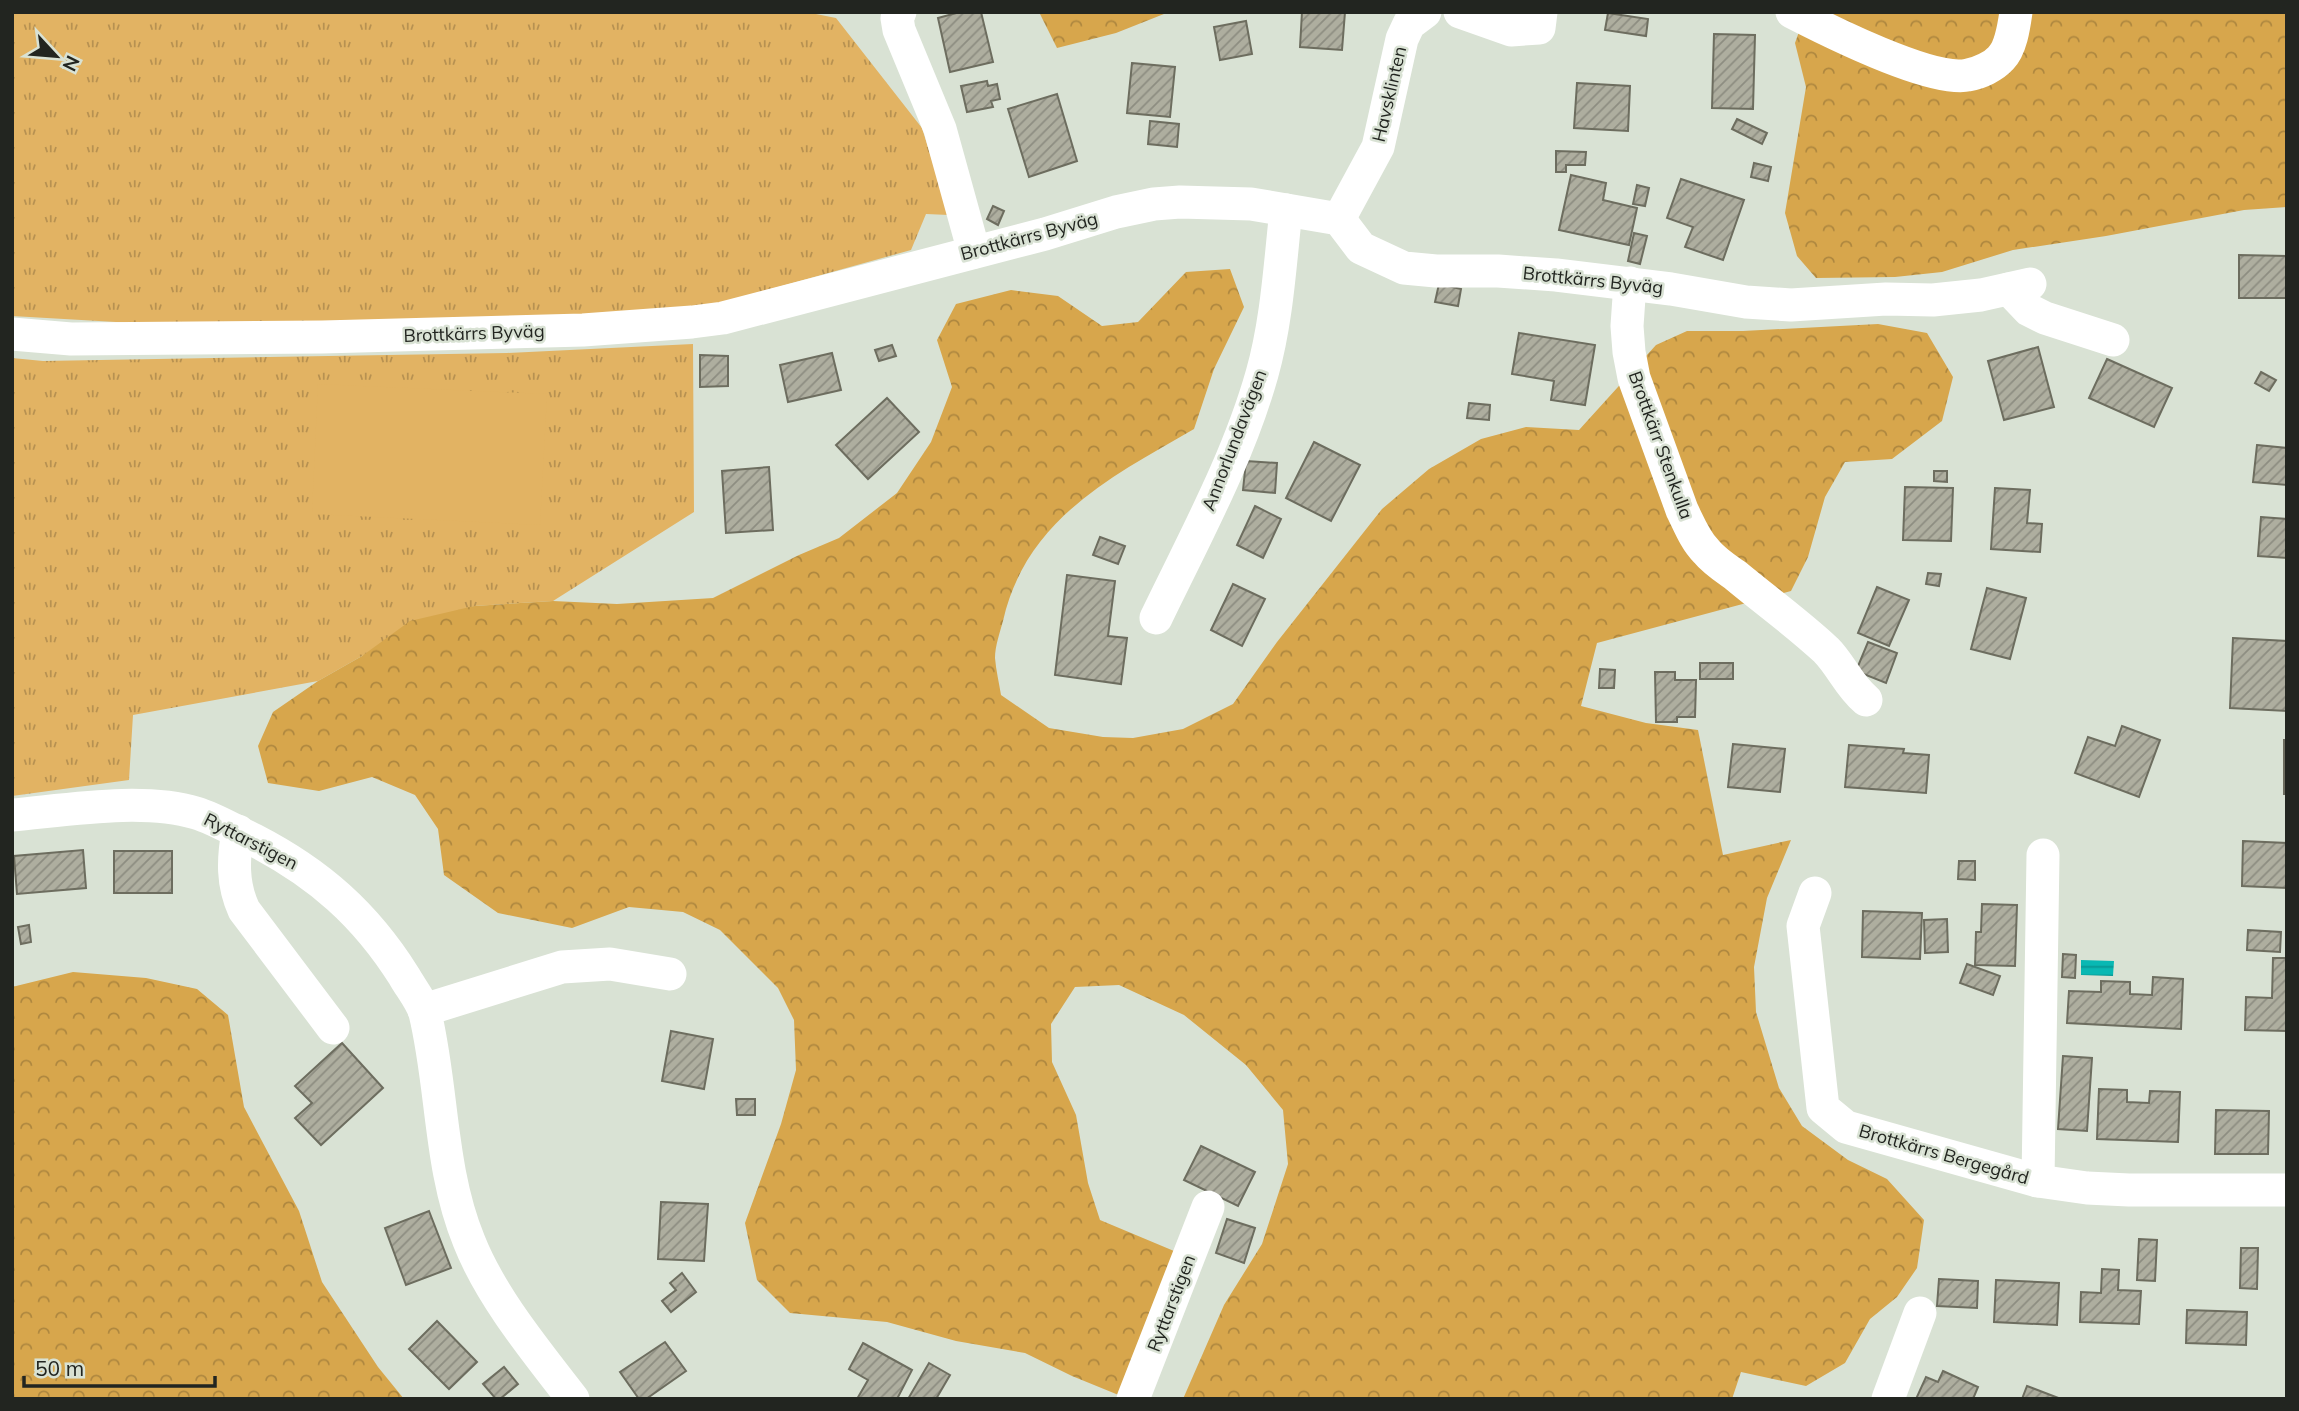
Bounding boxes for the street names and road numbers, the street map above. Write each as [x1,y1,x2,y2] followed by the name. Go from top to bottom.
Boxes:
[1367,44,1411,144] street label: Havsklinten
[958,207,1100,265] street label: Brottkärrs Byväg
[1522,261,1664,299] street label: Brottkärrs Byväg
[403,319,545,347] street label: Brottkärrs Byväg
[1196,366,1272,514] street label: Annorlundavägen
[1624,368,1698,522] street label: Brottkärr Stenkulla
[200,808,302,874] street label: Ryttarstigen
[1856,1119,2032,1189] street label: Brottkärrs Bergegård
[1142,1251,1200,1355] street label: Ryttarstigen

